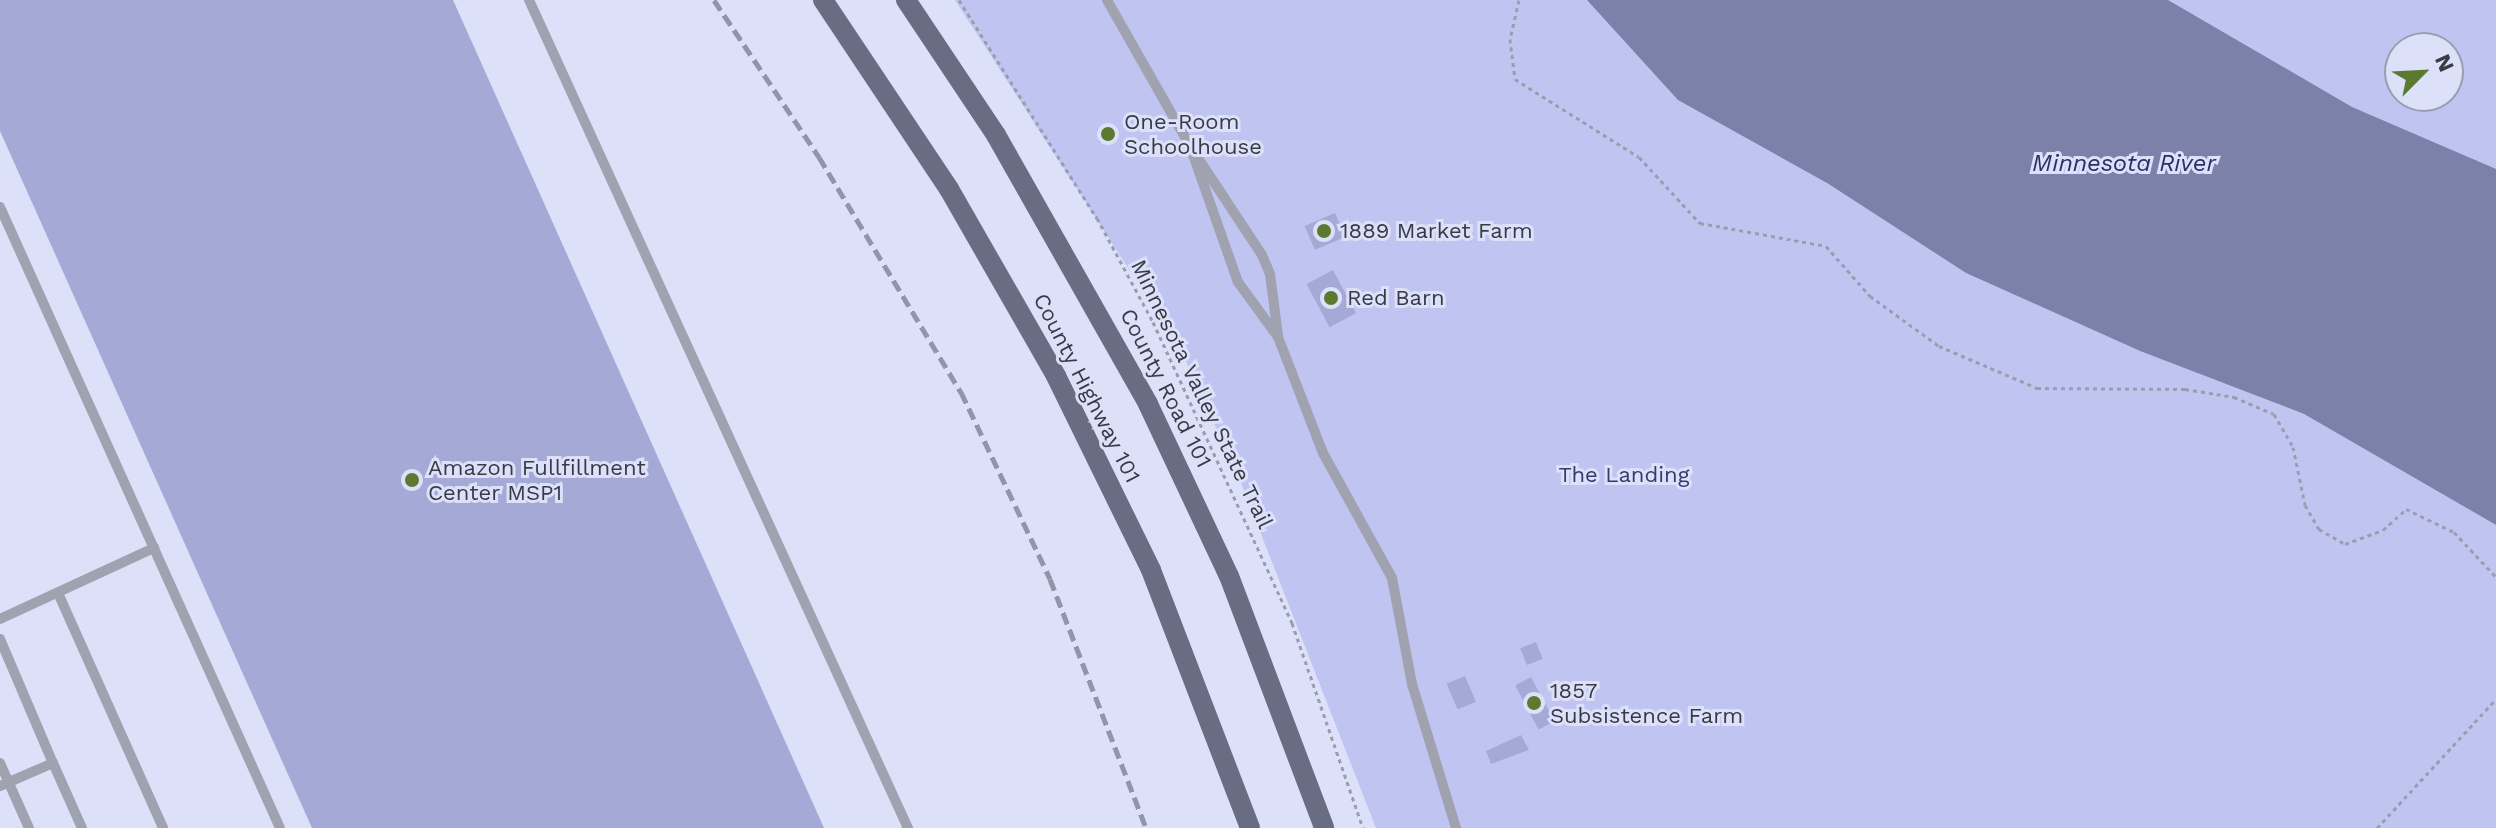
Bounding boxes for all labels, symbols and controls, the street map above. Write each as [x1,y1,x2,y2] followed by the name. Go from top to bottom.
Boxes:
[2384,32,2464,112] north arrow
[2430,50,2459,75] text: N
[1124,108,1262,160] place label: One-Room Schoolhouse
[1099,125,1117,143] marker: One-Room Schoolhouse
[2032,150,2216,178] water label: Minnesota River
[1340,218,1533,244] place label: 1889 Market Farm
[1315,222,1333,240] marker: 1889 Market Farm
[1125,254,1279,534] street label: Minnesota Valley State Trail
[1347,285,1445,311] place label: Red Barn
[1028,288,1146,488] street label: County Highway 101
[1322,289,1340,307] marker: Red Barn
[1114,304,1218,472] street label: County Road 101
[428,454,646,506] place label: Amazon Fullfillment Center MSP1
[1559,462,1689,488] park label: The Landing
[403,471,421,489] marker: Amazon Fullfillment Center MSP1
[1550,677,1743,728] place label: 1857 Subsistence Farm
[1525,694,1543,712] marker: 1857 Subsistence Farm

